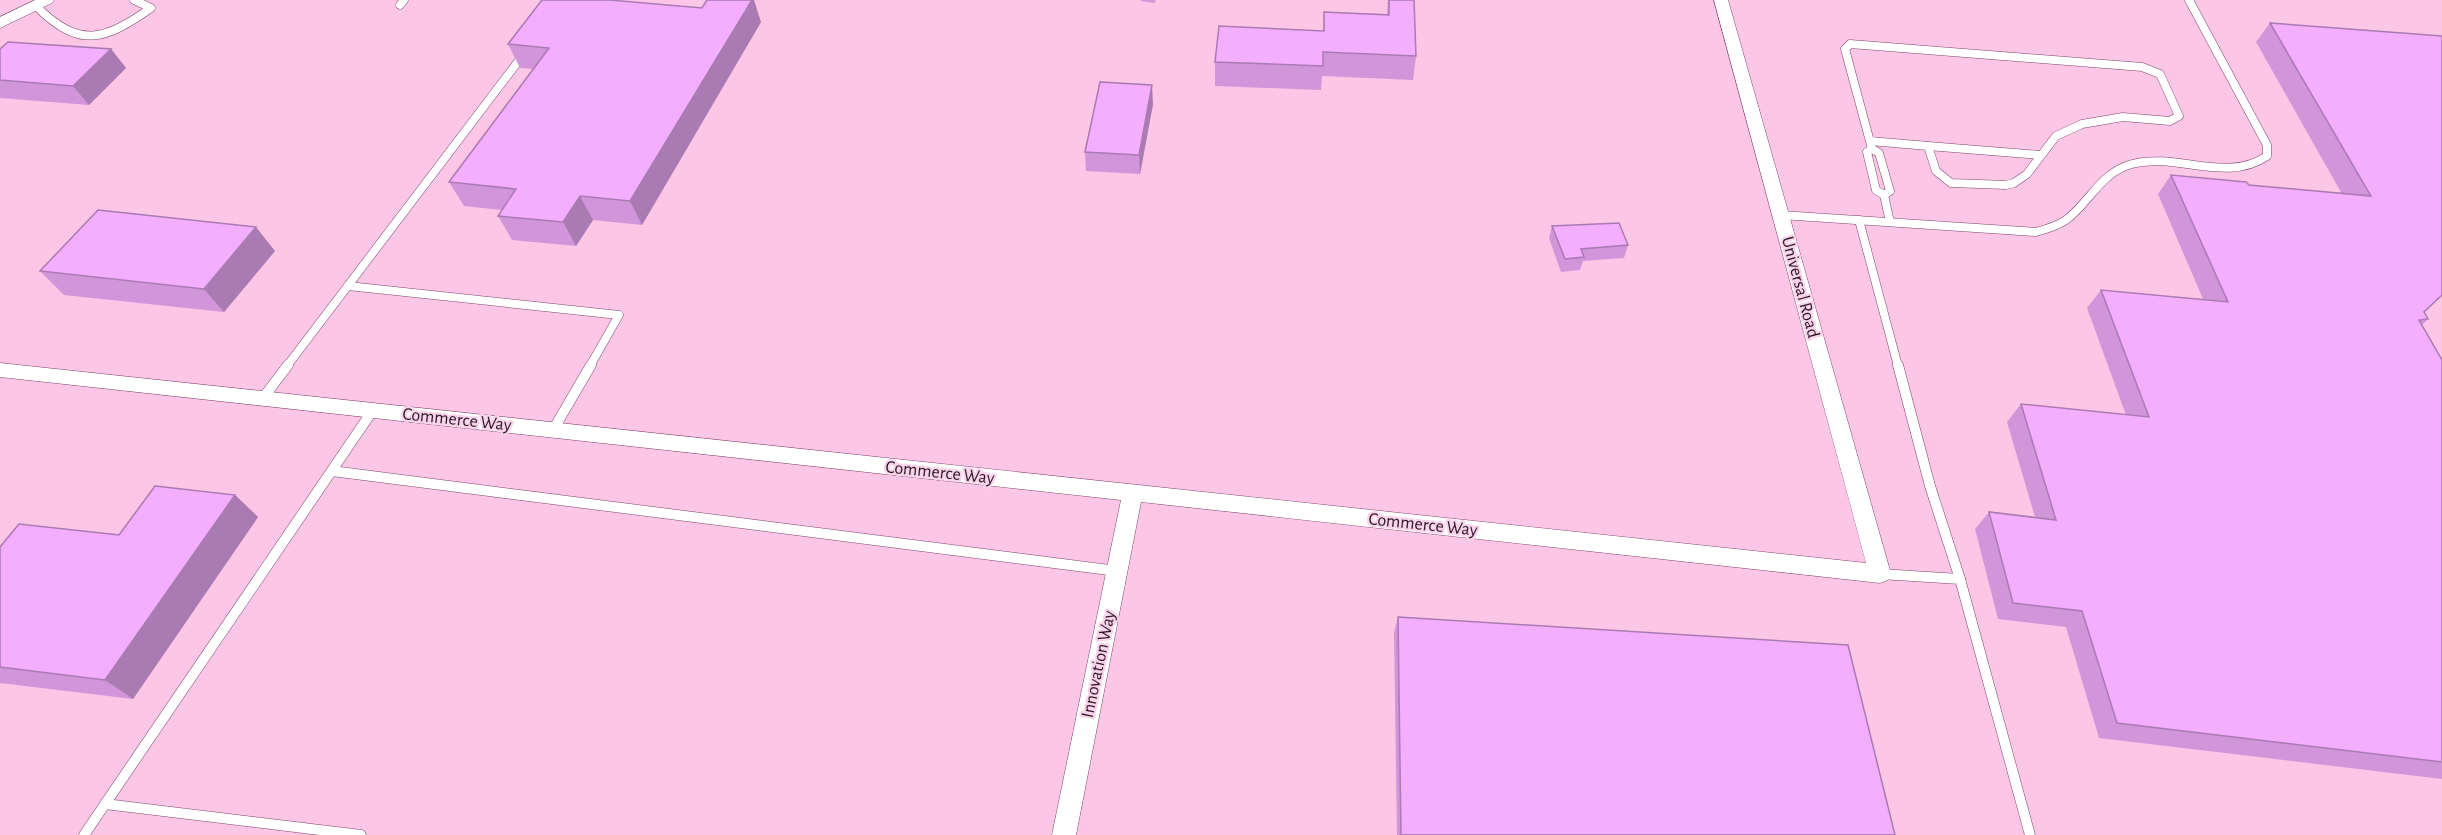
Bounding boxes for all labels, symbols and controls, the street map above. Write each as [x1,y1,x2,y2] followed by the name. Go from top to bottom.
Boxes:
[1778,235,1822,340] street label: Universal Road
[402,405,513,435] street label: Commerce Way
[885,458,996,488] street label: Commerce Way
[1368,510,1479,540] street label: Commerce Way
[1079,609,1119,719] street label: Innovation Way

